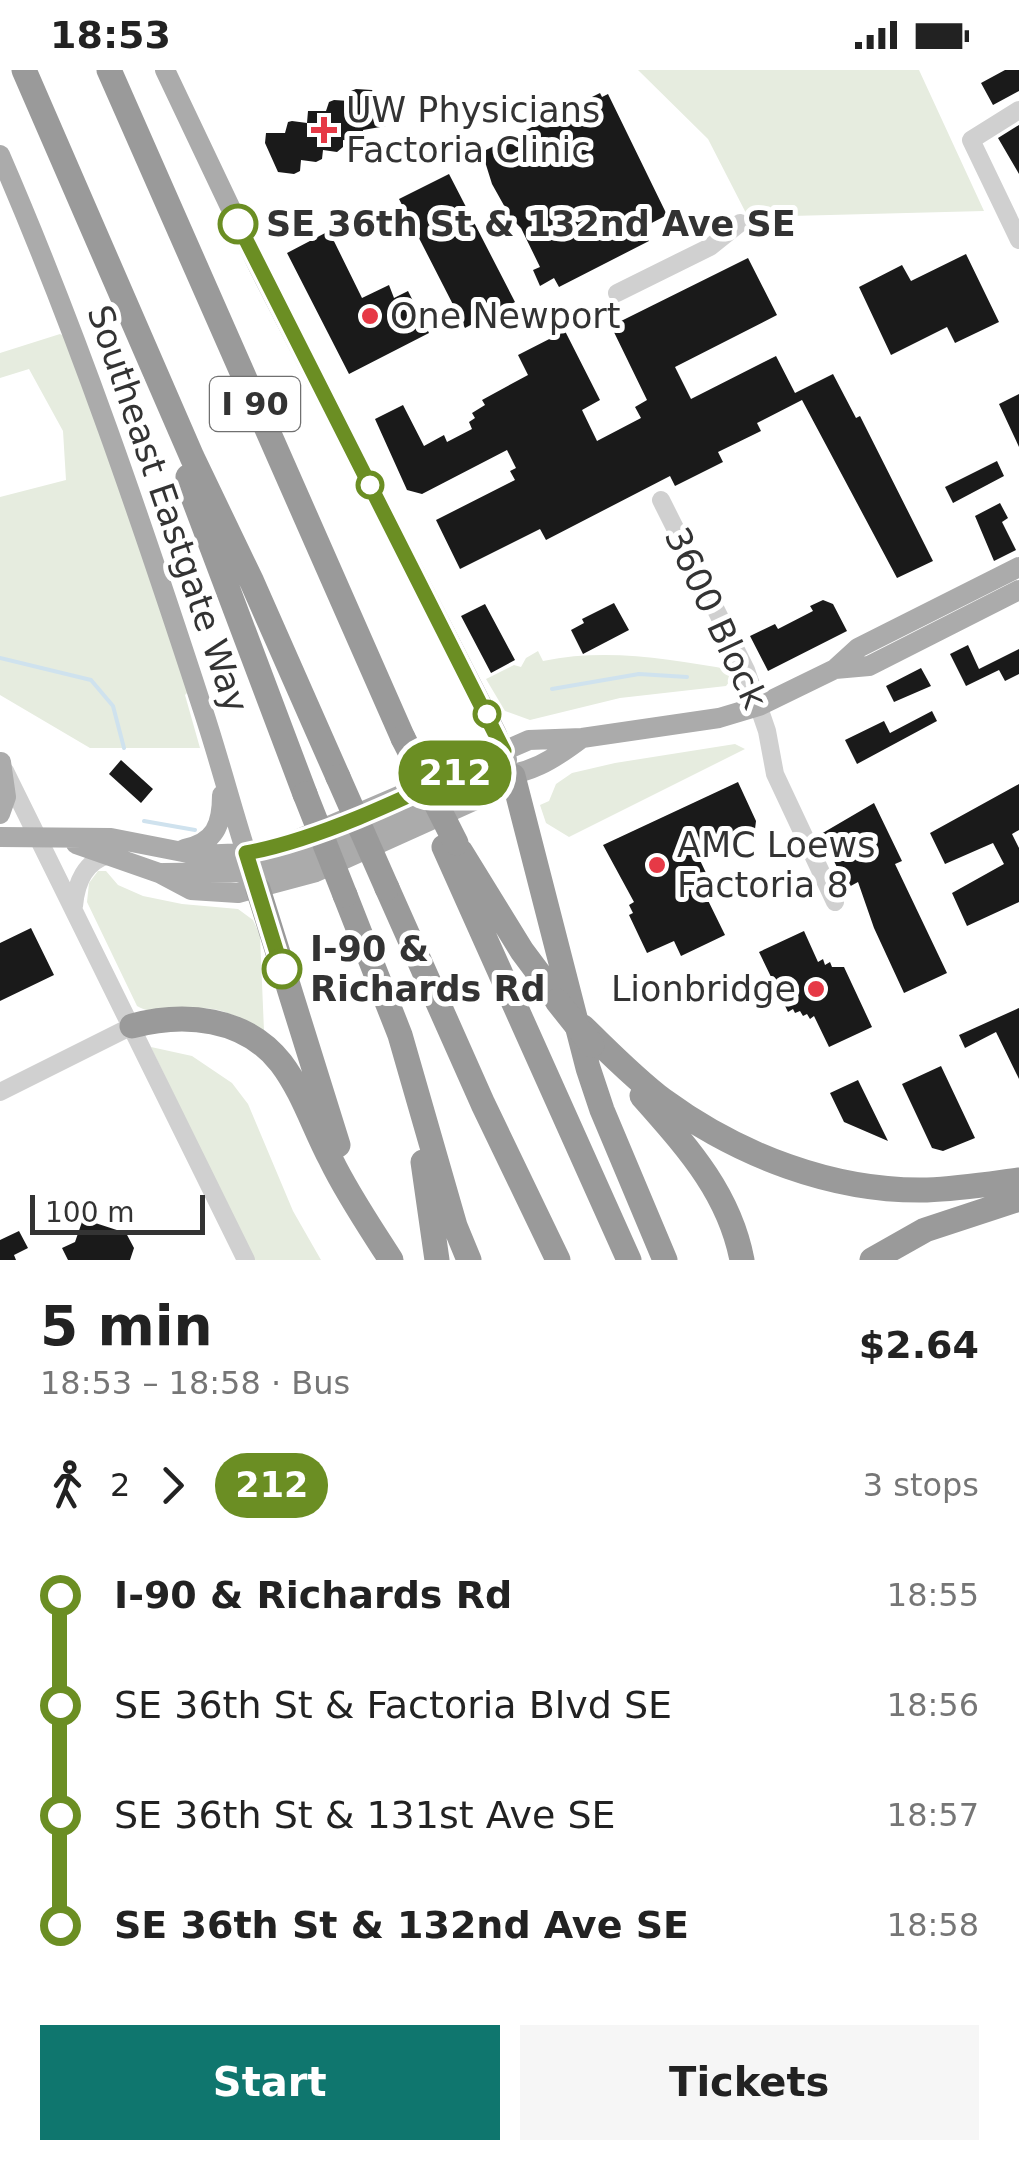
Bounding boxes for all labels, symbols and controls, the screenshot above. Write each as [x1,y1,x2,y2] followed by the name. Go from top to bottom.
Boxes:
[50,13,171,57] text: 18:53
[346,90,600,170] place label: UW Physicians Factoria Clinic
[311,117,337,143] marker: UW Physicians Factoria Clinic
[266,204,796,244] place label: SE 36th St & 132nd Ave SE
[219,205,257,243] marker: SE 36th St & 132nd Ave SE
[390,296,620,336] place label: One Newport
[79,300,257,718] street label: Southeast Eastgate Way
[359,305,381,327] marker: One Newport
[210,377,300,431] road number: I 90
[357,472,383,498] unlabelled marker
[657,521,776,715] street label: 3600 Block
[474,701,500,727] unlabelled marker
[398,740,512,806] line badge: 212
[418,753,492,793] text: 212
[677,825,875,905] place label: AMC Loews Factoria 8
[646,854,668,876] marker: AMC Loews Factoria 8
[310,929,546,1009] place label: I-90 & Richards Rd
[263,950,301,988] marker: I-90 & Richards Rd
[611,969,796,1009] place label: Lionbridge
[805,978,827,1000] marker: Lionbridge
[30,1190,205,1234] scale bar
[45,1196,135,1229] text: 100 m
[40,1294,213,1358] text: 5 min
[859,1323,979,1367] text: $2.64
[40,1364,350,1402] text: 18:53 – 18:58 · Bus
[40,1458,95,1513] icon: walk
[145,1458,200,1513] icon: forward
[235,1465,308,1505] text: 212
[110,1466,130,1504] text: 2
[863,1466,979,1504] text: 3 stops
[114,1573,512,1617] text: I-90 & Richards Rd
[887,1576,979,1614] text: 18:55
[114,1683,672,1727] text: SE 36th St & Factoria Blvd SE
[887,1686,979,1724] text: 18:56
[114,1793,616,1837] text: SE 36th St & 131st Ave SE
[887,1796,979,1834] text: 18:57
[114,1903,689,1947] text: SE 36th St & 132nd Ave SE
[887,1906,979,1944] text: 18:58
[40,2025,500,2140] button: Start
[520,2025,979,2140] button: Tickets

